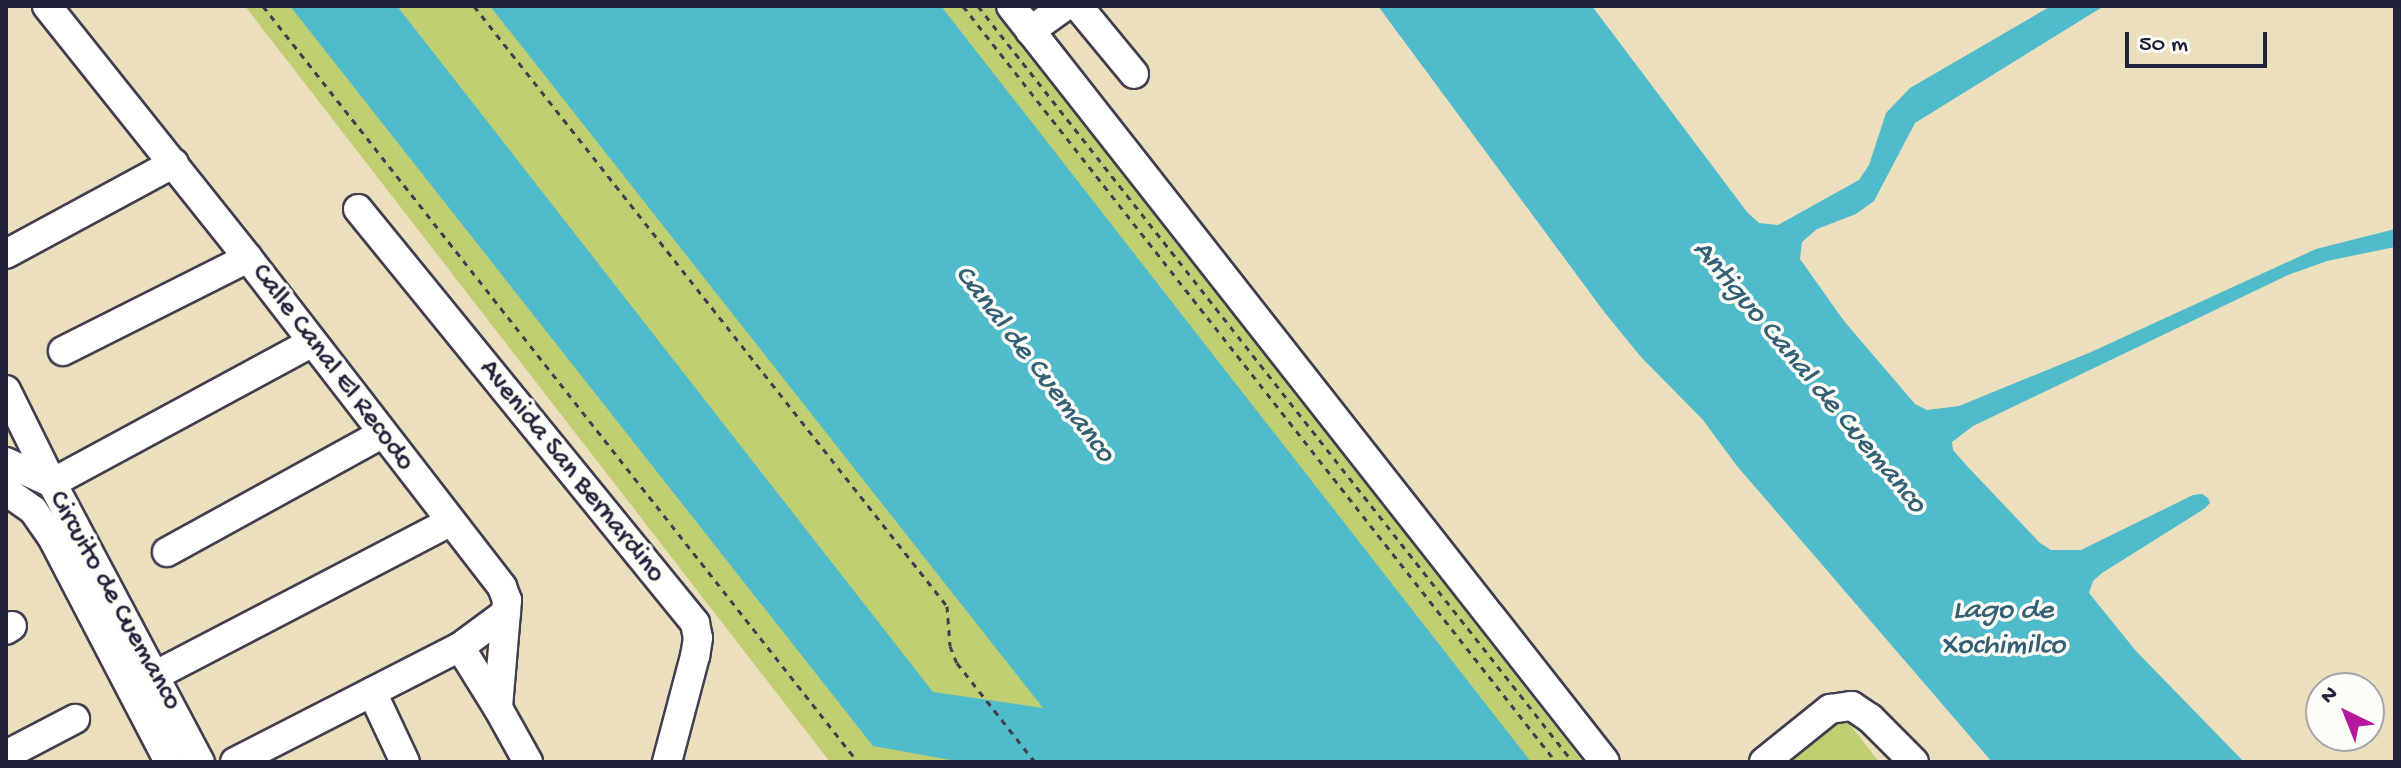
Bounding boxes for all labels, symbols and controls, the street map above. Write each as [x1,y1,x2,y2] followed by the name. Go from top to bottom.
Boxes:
[2129,16,2271,66] scale bar
[2139,31,2188,60] text: 50 m
[1683,234,1933,522] water label: Antiguo Canal de Cuemanco
[243,258,421,478] street label: Calle Canal El Recodo
[944,259,1122,471] water label: Canal de Cuemanco
[471,354,671,590] street label: Avenida San Bernardino
[40,485,188,717] street label: Circuito de Cuemanco
[1941,594,2065,664] water label: Lago de Xochimilco
[2305,672,2385,752] north arrow
[2316,682,2344,710] text: N

